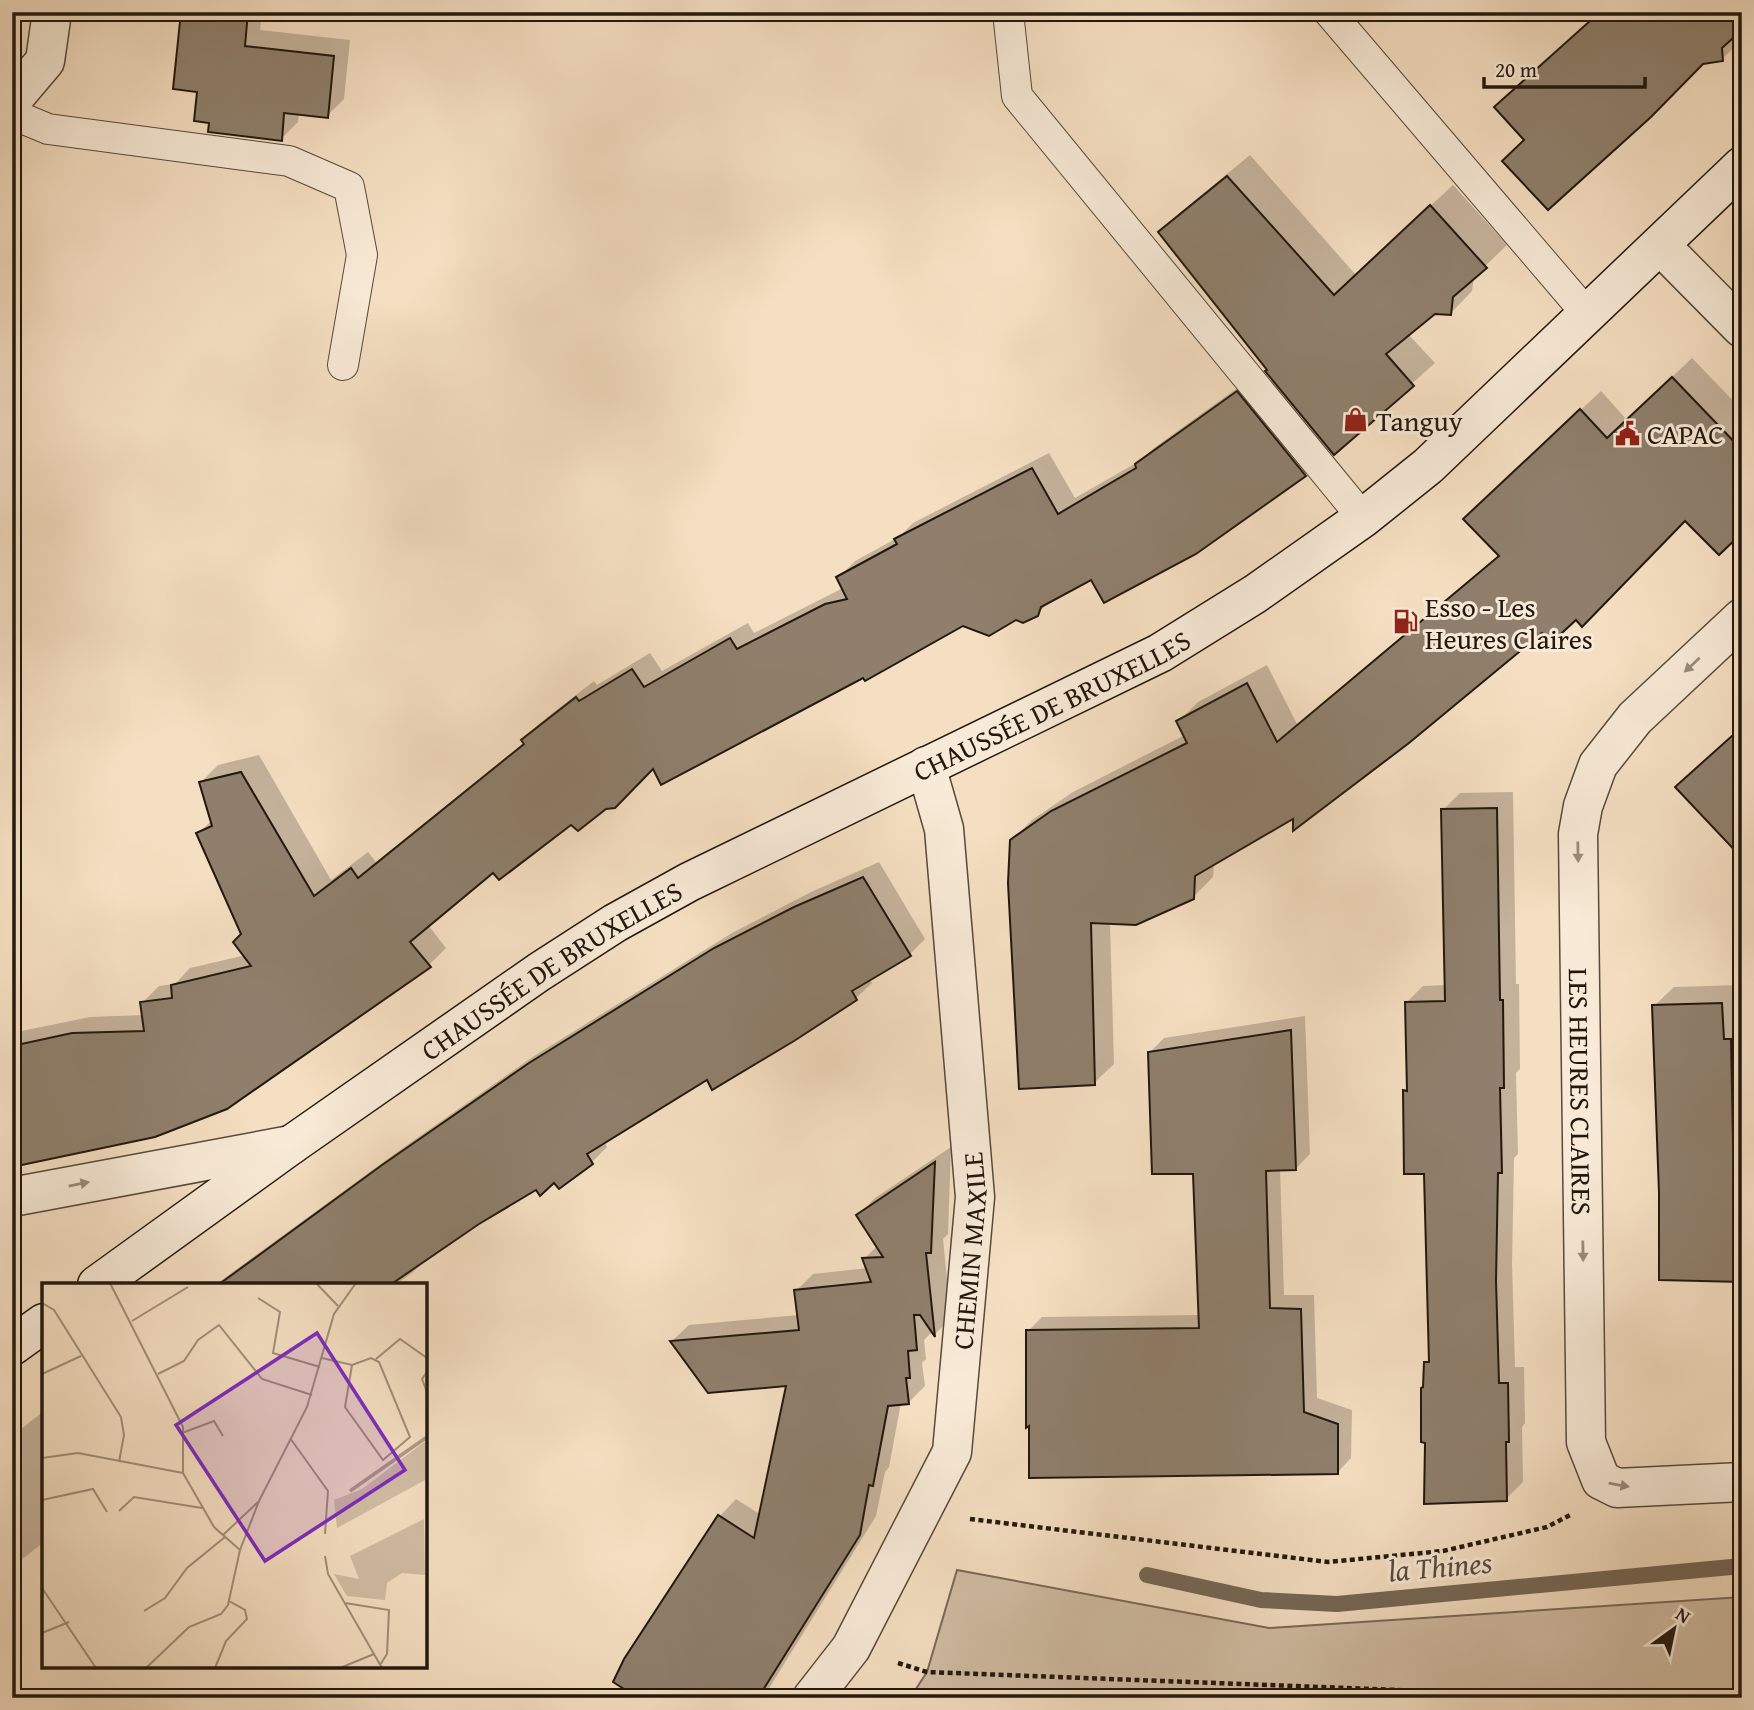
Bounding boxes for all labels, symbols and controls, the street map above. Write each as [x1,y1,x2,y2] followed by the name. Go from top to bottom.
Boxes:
[1484,46,1646,90] scale bar
[1495,54,1537,85] text: 20 m
[1376,400,1463,441] place label: Tanguy
[1342,406,1370,434] shop icon: Tanguy
[1647,413,1724,454] place label: CAPAC
[1613,419,1641,447] public building icon: CAPAC
[1425,586,1593,659] place label: Esso - Les Heures Claires
[1391,608,1419,636] fuel station icon: Esso - Les Heures Claires
[906,619,1198,791] street label: CHAUSSÉE DE BRUXELLES
[1684,656,1701,672] one-way arrow
[1572,841,1584,863] one-way arrow
[412,870,689,1069] street label: CHAUSSÉE DE BRUXELLES
[1559,968,1604,1216] street label: LES HEURES CLAIRES
[941,1150,996,1351] street label: CHEMIN MAXILE
[68,1179,90,1190] one-way arrow
[1578,1240,1589,1262] one-way arrow
[42,1283,427,1668] inset map
[1608,1480,1630,1491] one-way arrow
[1386,1540,1494,1592] water label: la Thines
[1638,1594,1708,1664] north arrow
[1670,1600,1696,1630] text: N

